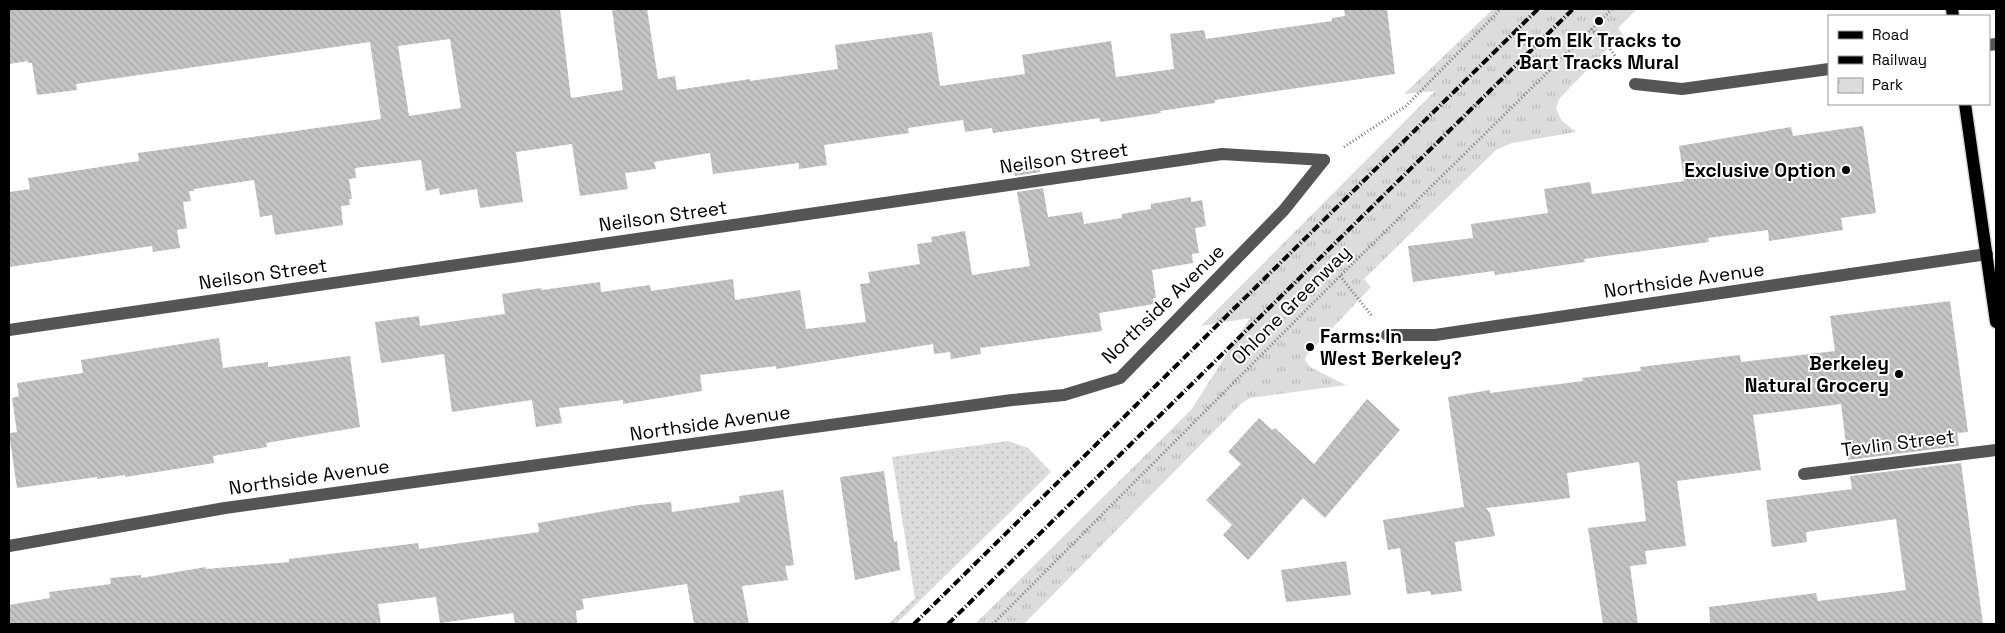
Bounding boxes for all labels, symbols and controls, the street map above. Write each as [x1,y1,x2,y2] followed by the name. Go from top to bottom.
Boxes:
[1593,15,1605,27] marker: From Elk Tracks to Bart Tracks Mural
[1828,15,1990,105] legend
[1872,25,1909,44] text: Road
[1517,28,1681,75] place label: From Elk Tracks to Bart Tracks Mural
[1872,50,1927,69] text: Railway
[1872,75,1903,94] text: Park
[998,137,1130,179] street label: Neilson Street
[1684,158,1836,183] place label: Exclusive Option
[1840,164,1852,176] marker: Exclusive Option
[597,195,729,237] street label: Neilson Street
[1096,239,1230,369] street label: Northside Avenue
[1226,240,1356,370] street label: Ohlone Greenway
[197,253,329,295] street label: Neilson Street
[1602,256,1766,304] street label: Northside Avenue
[1320,324,1462,371] place label: Farms: In West Berkeley?
[1304,341,1316,353] marker: Farms: In West Berkeley?
[1745,351,1889,398] place label: Berkeley Natural Grocery
[1893,368,1905,380] marker: Berkeley Natural Grocery
[628,399,792,447] street label: Northside Avenue
[1840,424,1956,462] street label: Tevlin Street
[227,453,391,501] street label: Northside Avenue

